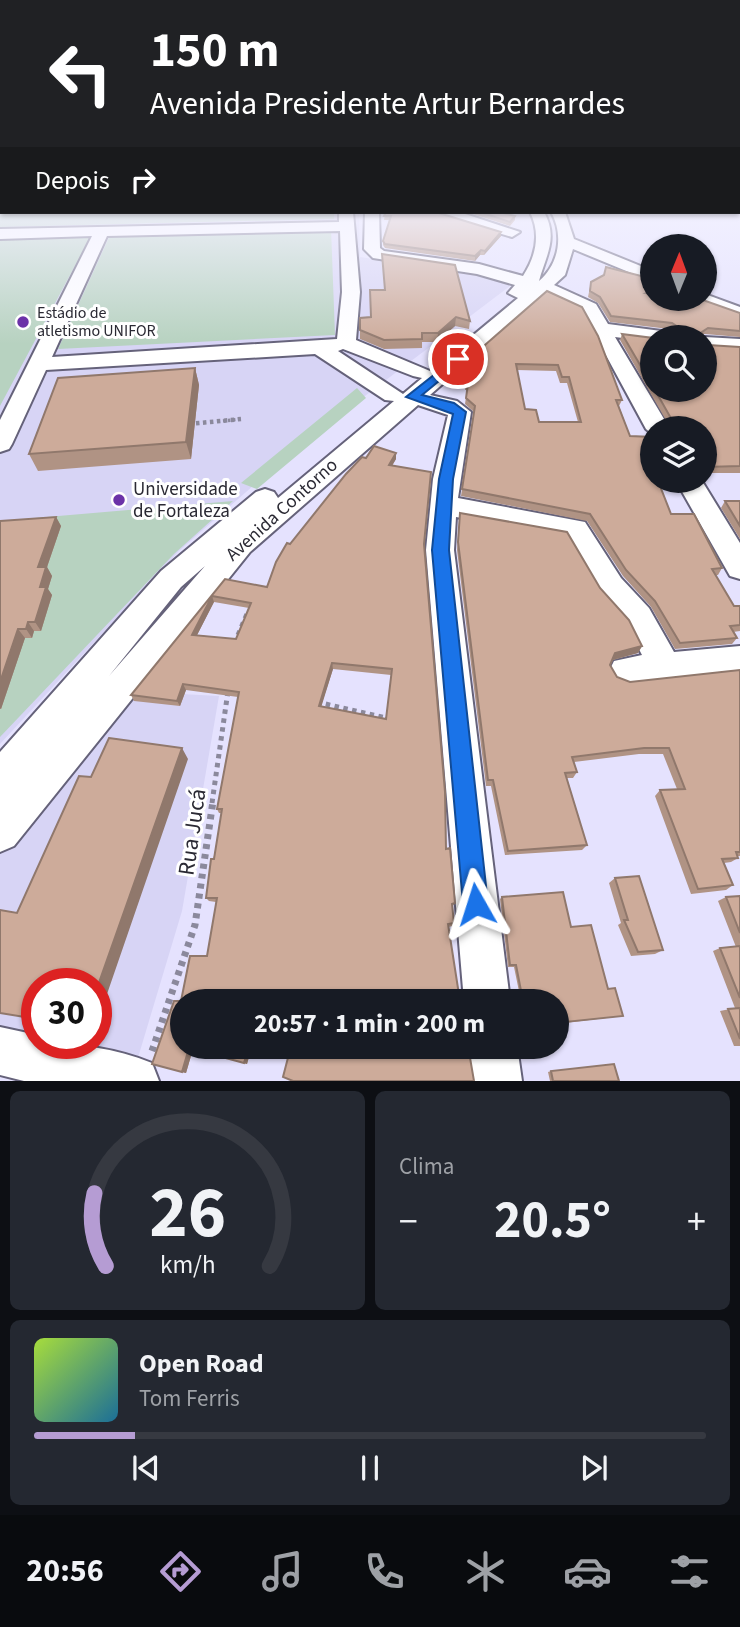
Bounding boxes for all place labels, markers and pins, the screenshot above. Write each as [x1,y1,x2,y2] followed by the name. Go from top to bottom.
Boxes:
[37,302,156,342] place label: Estádio de atletismo UNIFOR
[15,314,31,330] marker: Estádio de atletismo UNIFOR
[428,329,488,389] pin
[133,476,238,525] place label: Universidade de Fortaleza
[111,492,127,508] marker: Universidade de Fortaleza

